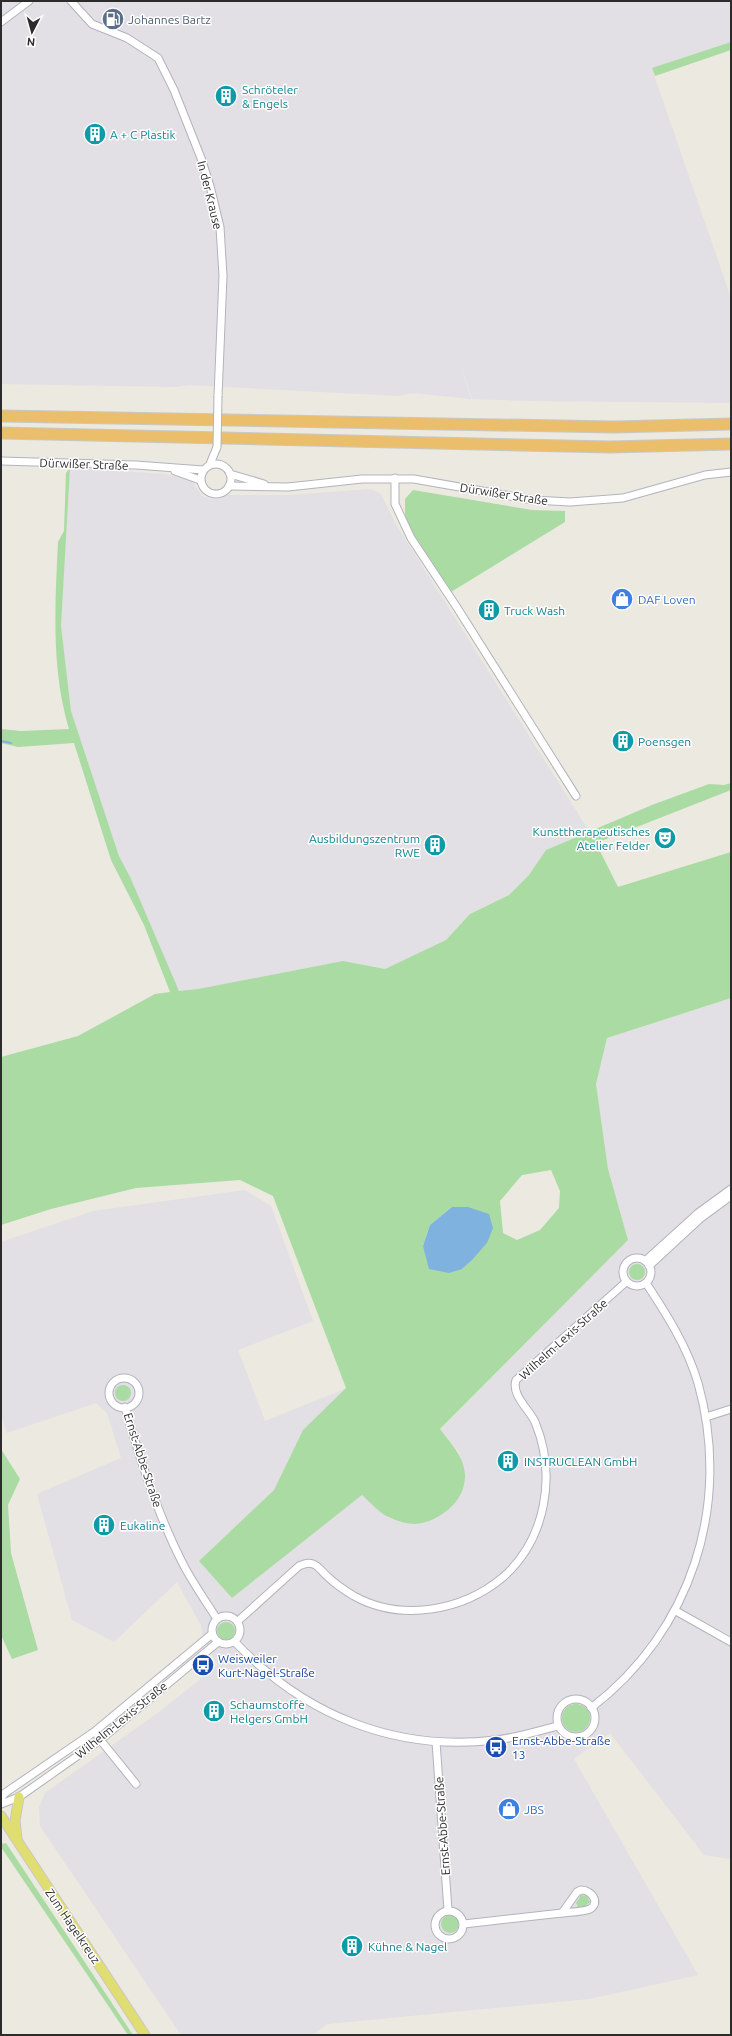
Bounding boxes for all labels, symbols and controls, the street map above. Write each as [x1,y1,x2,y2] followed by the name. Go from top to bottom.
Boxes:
[100,6,126,32] fuel station icon: Johannes Bartz
[12,12,52,52] north arrow
[128,13,211,26] place label: Johannes Bartz
[26,36,36,48] text: N
[213,83,239,109] building icon: Schröteler & Engels
[242,83,298,110] place label: Schröteler & Engels
[82,121,108,147] building icon: A + C Plastik
[110,128,176,141] place label: A + C Plastik
[195,159,225,231] street label: In der Krause
[39,456,129,472] street label: Dürwißer Straße
[459,481,549,507] street label: Dürwißer Straße
[609,586,635,612] shop icon: DAF Loven
[638,593,696,606] place label: DAF Loven
[476,597,502,623] building icon: Truck Wash
[504,604,565,617] place label: Truck Wash
[610,728,636,754] building icon: Poensgen
[638,735,691,748] place label: Poensgen
[533,825,650,852] place label: Kunsttherapeutisches Atelier Felder
[652,825,678,851] theatre icon: Kunsttherapeutisches Atelier Felder
[309,832,420,859] place label: Ausbildungszentrum RWE
[422,832,448,858] building icon: Ausbildungszentrum RWE
[516,1296,610,1382] street label: Wilhelm-Lexis-Straße
[122,1411,164,1509] street label: Ernst-Abbe-Straße
[495,1448,521,1474] building icon: INSTRUCLEAN GmbH
[524,1455,637,1468] place label: INSTRUCLEAN GmbH
[91,1512,117,1538] building icon: Eukaline
[120,1519,165,1532] place label: Eukaline
[190,1652,216,1678] bus stop icon: Weisweiler Kurt-Nagel-Straße
[218,1652,315,1679] place label: Weisweiler Kurt-Nagel-Straße
[73,1679,169,1761] street label: Wilhelm-Lexis-Straße
[201,1698,227,1724] building icon: Schaumstoffe Helgers GmbH
[230,1698,308,1725] place label: Schaumstoffe Helgers GmbH
[483,1734,509,1760] bus stop icon: Ernst-Abbe-Straße 13
[512,1734,611,1761] place label: Ernst-Abbe-Straße 13
[432,1776,452,1876] street label: Ernst-Abbe-Straße
[496,1796,522,1822] shop icon: JBS
[524,1803,544,1816] place label: JBS
[43,1886,103,1966] street label: Zum Hagelkreuz
[339,1933,365,1959] building icon: Kühne & Nagel
[368,1940,447,1953] place label: Kühne & Nagel

